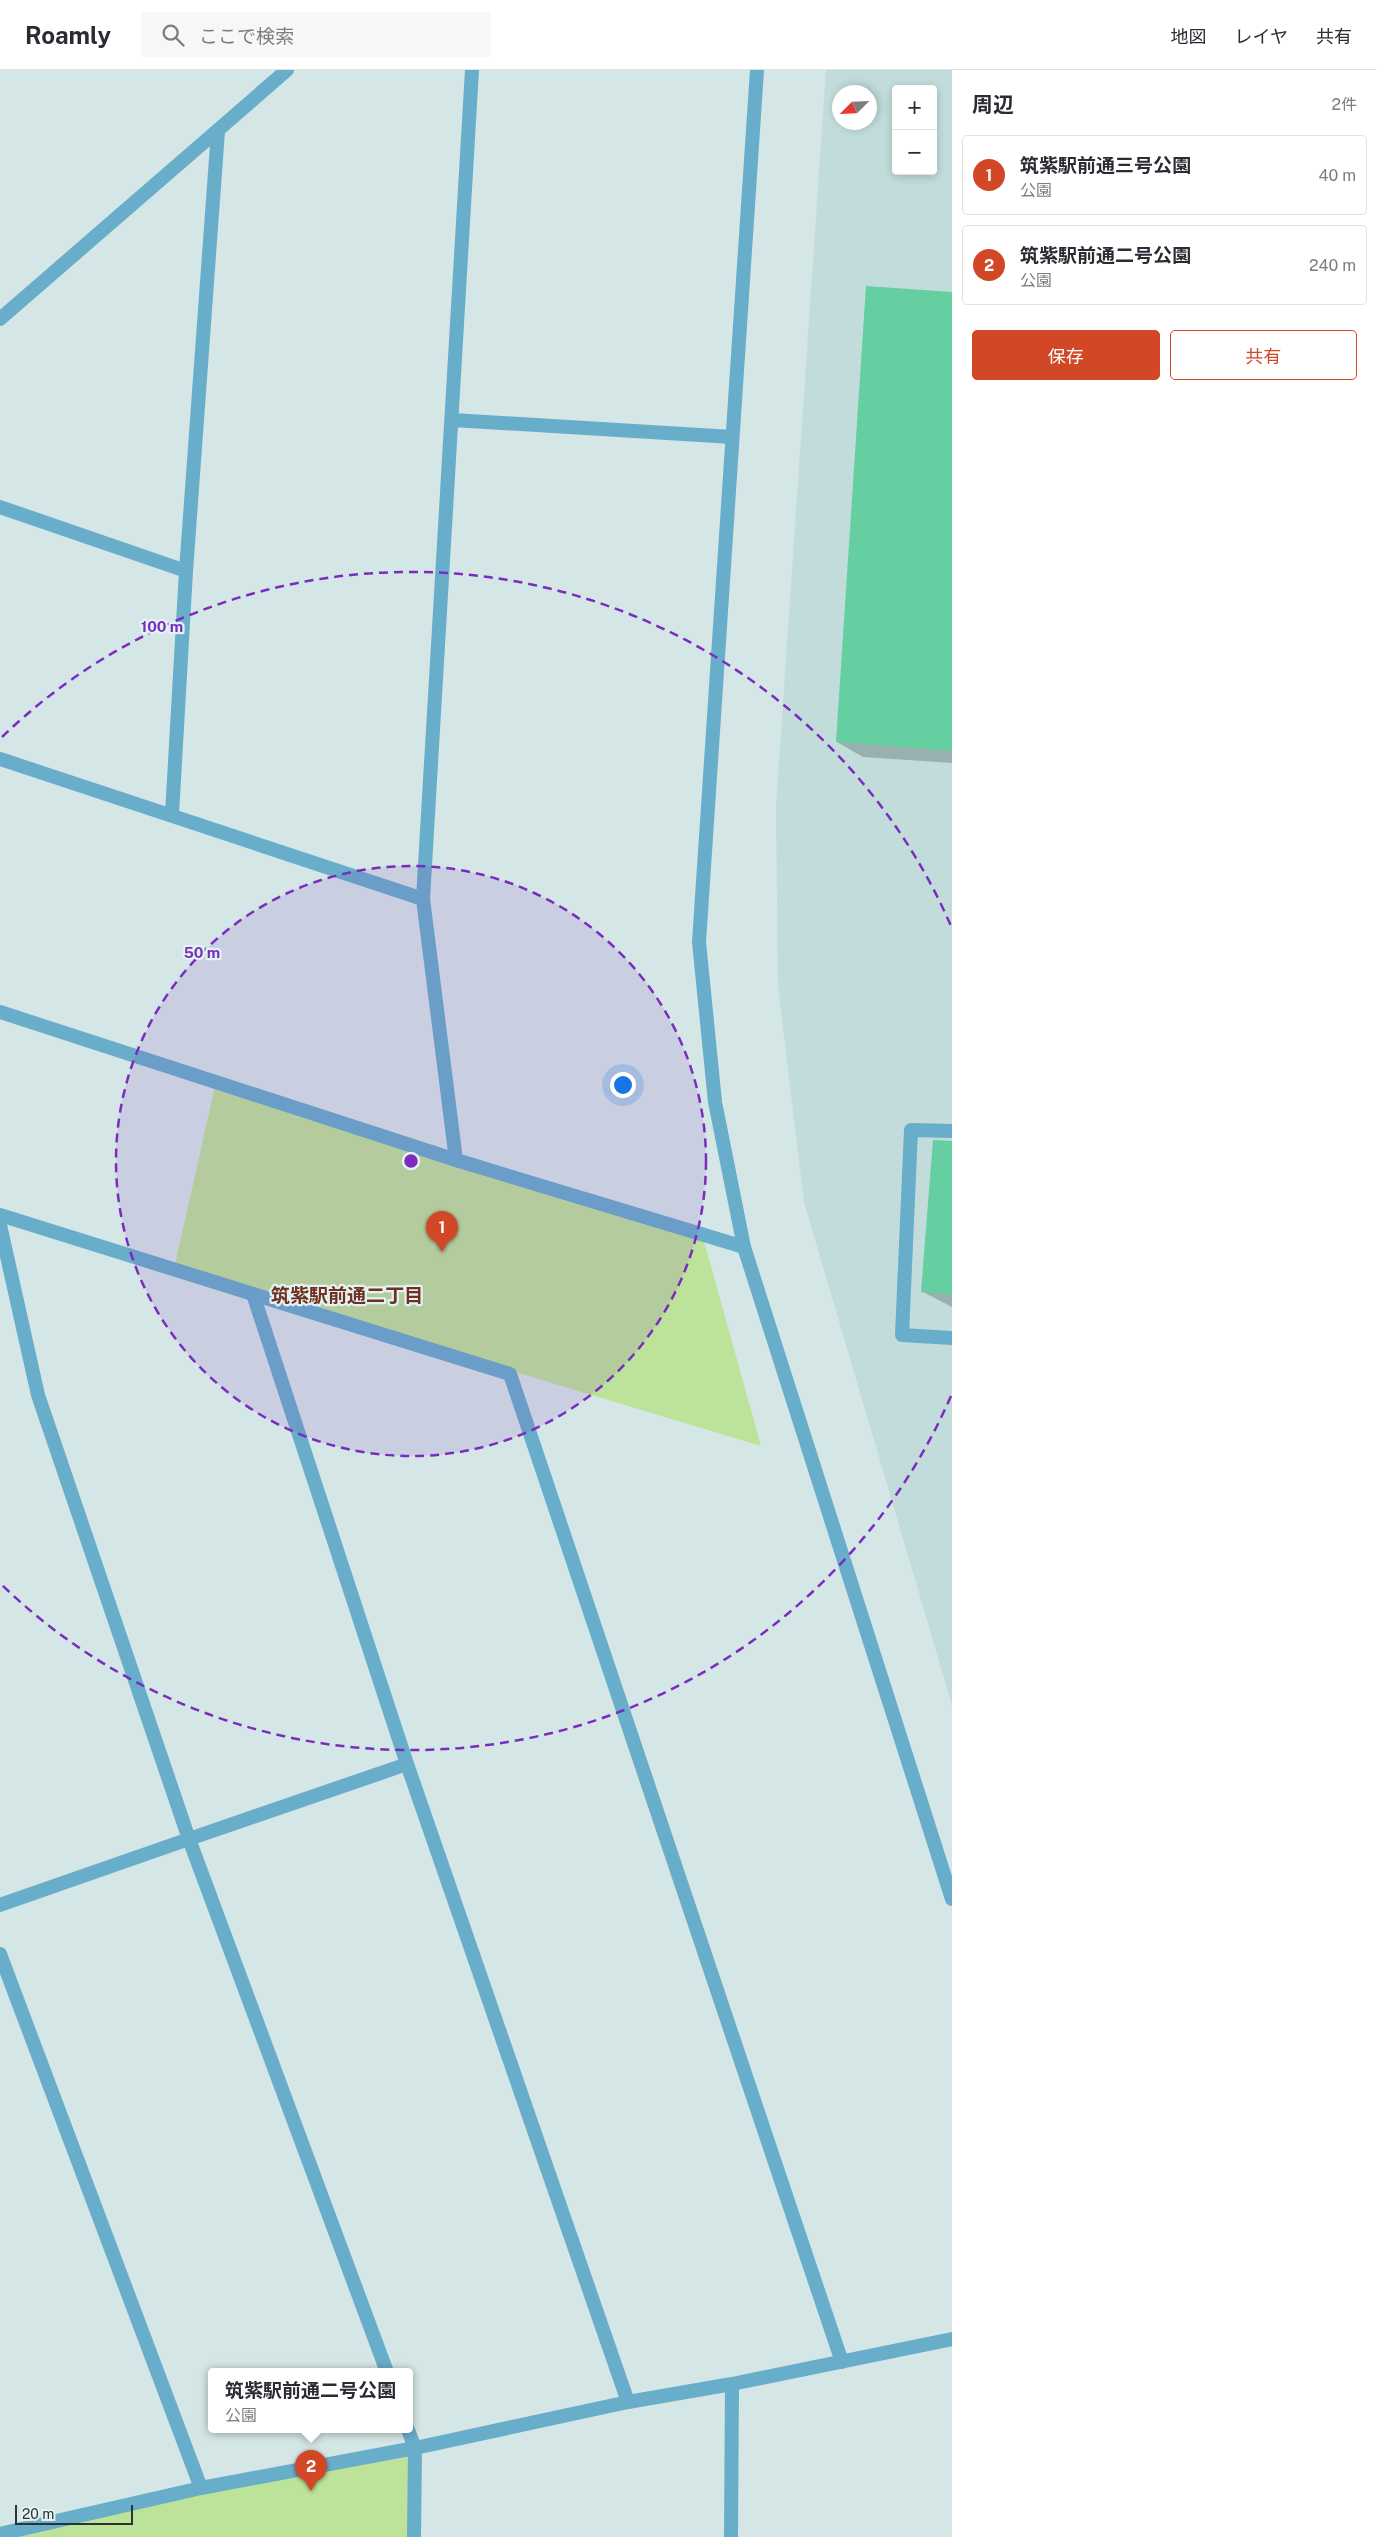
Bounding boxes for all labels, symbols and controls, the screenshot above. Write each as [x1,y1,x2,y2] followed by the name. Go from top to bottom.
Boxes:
[141,12,491,57] search box
[25,21,111,49] text: Roamly
[159,21,187,49] icon: search
[199,25,294,47] text: ここで検索
[1171,26,1207,47] text: 地図
[1235,26,1288,47] text: レイヤ
[1316,26,1352,47] text: 共有
[832,85,877,130] north arrow
[892,85,937,175] map controls
[892,85,937,130] button: +
[972,92,1014,117] text: 周辺
[1331,95,1357,114] text: 2件
[892,130,937,175] button: −
[1020,154,1191,176] text: 筑紫駅前通三号公園
[986,166,992,185] text: 1
[1318,166,1356,185] text: 40 m
[1020,181,1052,200] text: 公園
[1020,244,1191,266] text: 筑紫駅前通二号公園
[984,256,994,275] text: 2
[1309,256,1356,275] text: 240 m
[1020,271,1052,290] text: 公園
[972,330,1160,380] button: 保存
[1170,330,1357,380] button: 共有
[141,618,183,635] text: 100 m
[184,944,220,961] text: 50 m
[610,1072,636,1098] your location
[402,1152,420,1170] centre of rings
[426,1211,458,1252] pin: 1
[271,1284,423,1306] district label: 筑紫駅前通二丁目
[208,2368,413,2433] popup
[225,2379,396,2401] text: 筑紫駅前通二号公園
[225,2406,257,2425] text: 公園
[295,2450,327,2491] pin: 2
[15,2502,132,2525] scale bar
[22,2506,54,2522] text: 20 m

